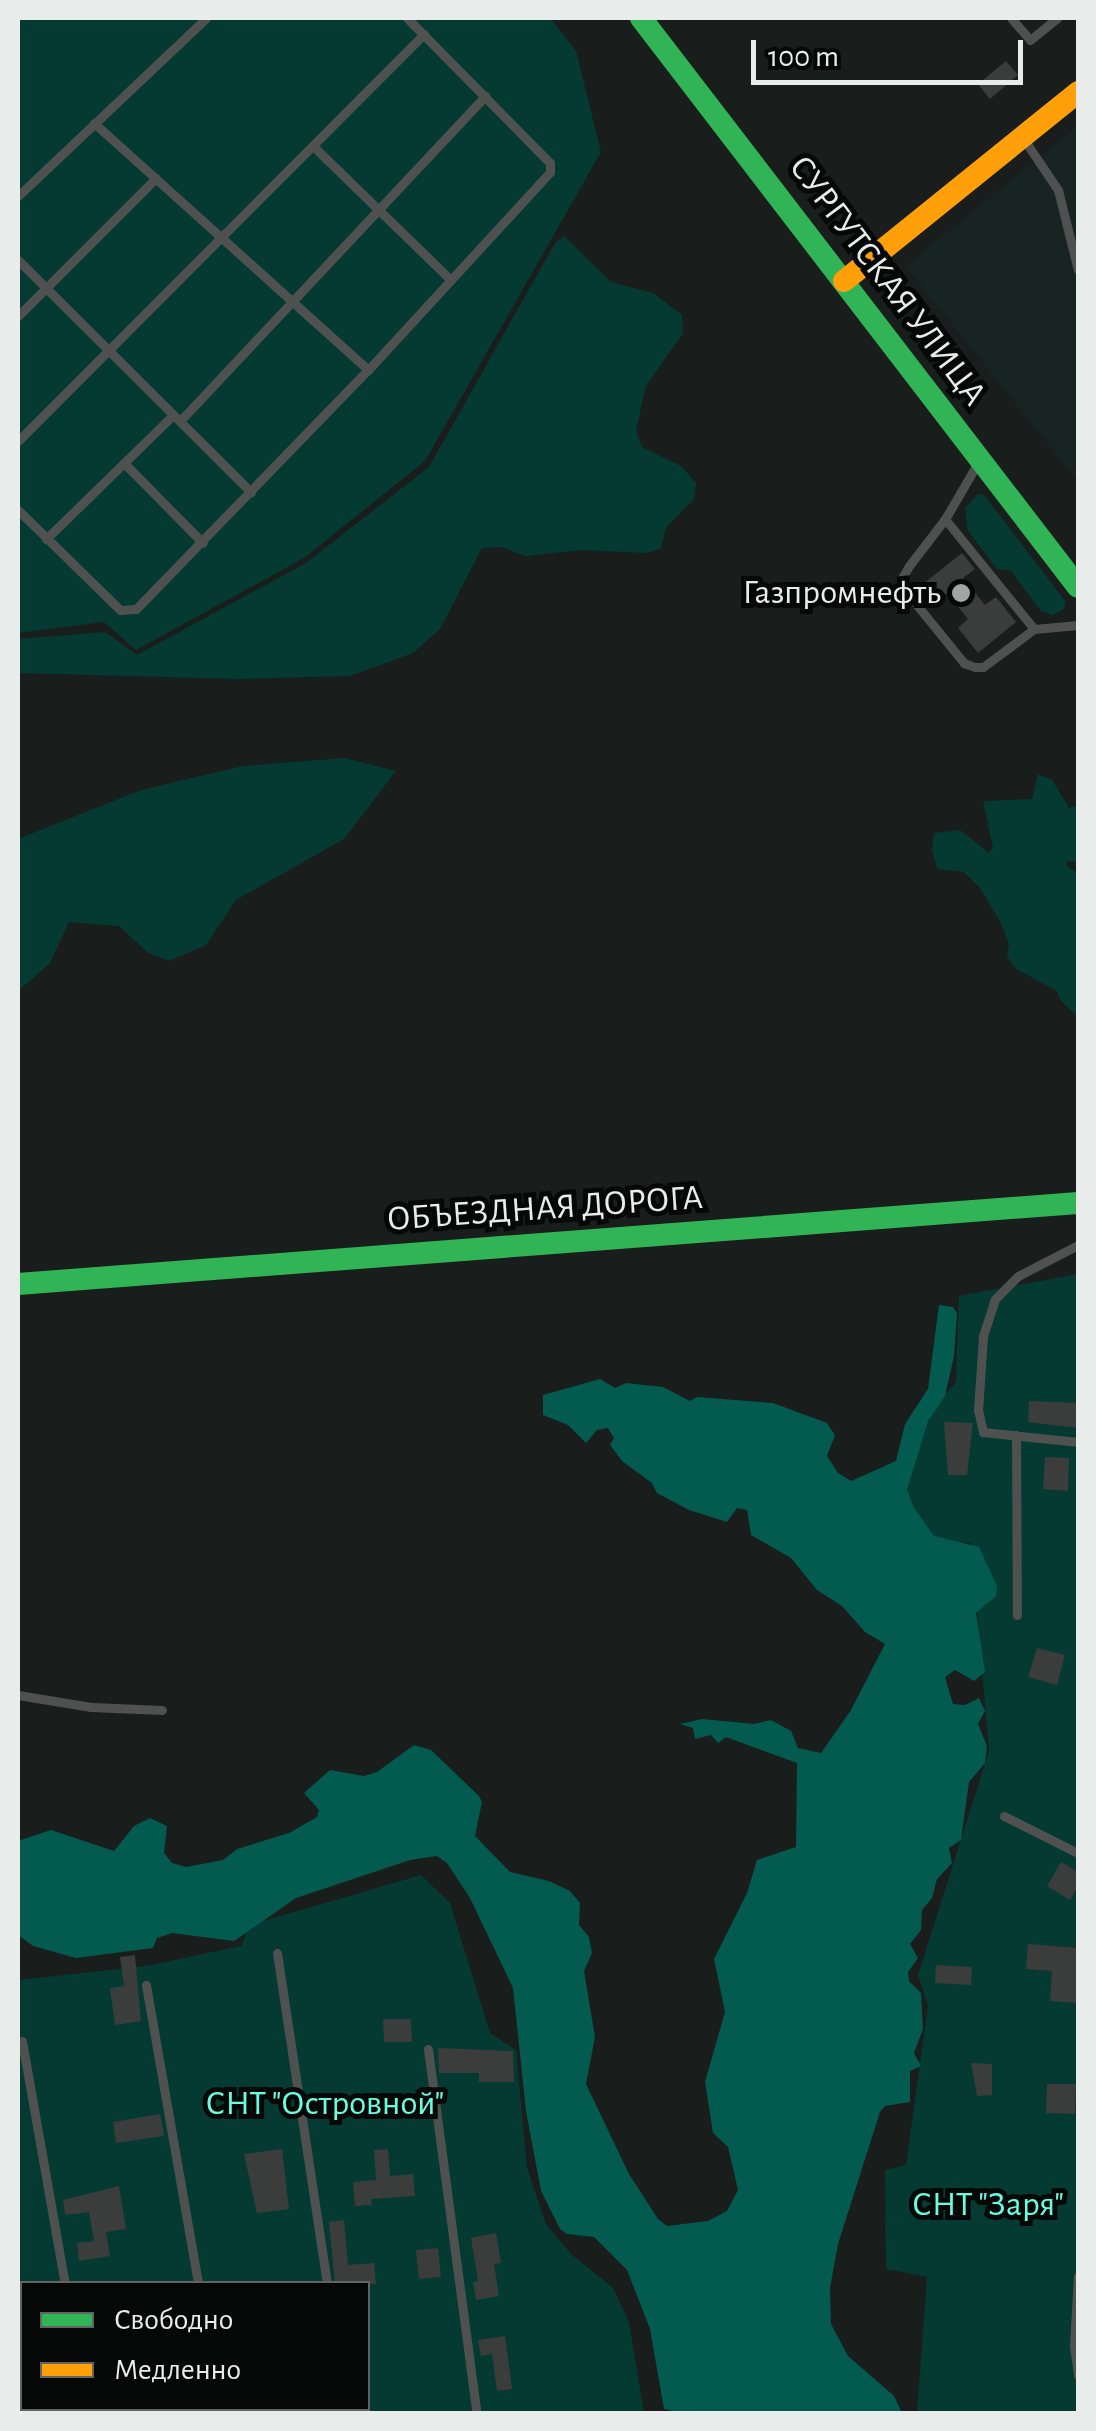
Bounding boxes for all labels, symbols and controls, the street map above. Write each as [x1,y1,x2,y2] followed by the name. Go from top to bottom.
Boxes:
[756,20,1028,82] scale bar
[768,42,839,72] text: 100 m
[779,148,995,414] street label: СУРГУТСКАЯ УЛИЦА
[742,572,941,614] place label: Газпромнефть
[950,582,972,604] marker: Газпромнефть
[386,1177,704,1241] street label: ОБЪЕЗДНАЯ ДОРОГА
[206,2083,444,2125] park label: СНТ "Островной"
[912,2184,1064,2226] park label: СНТ "Заря"
[20,2281,370,2411] legend
[114,2305,233,2335] text: Свободно
[114,2355,241,2385] text: Медленно

